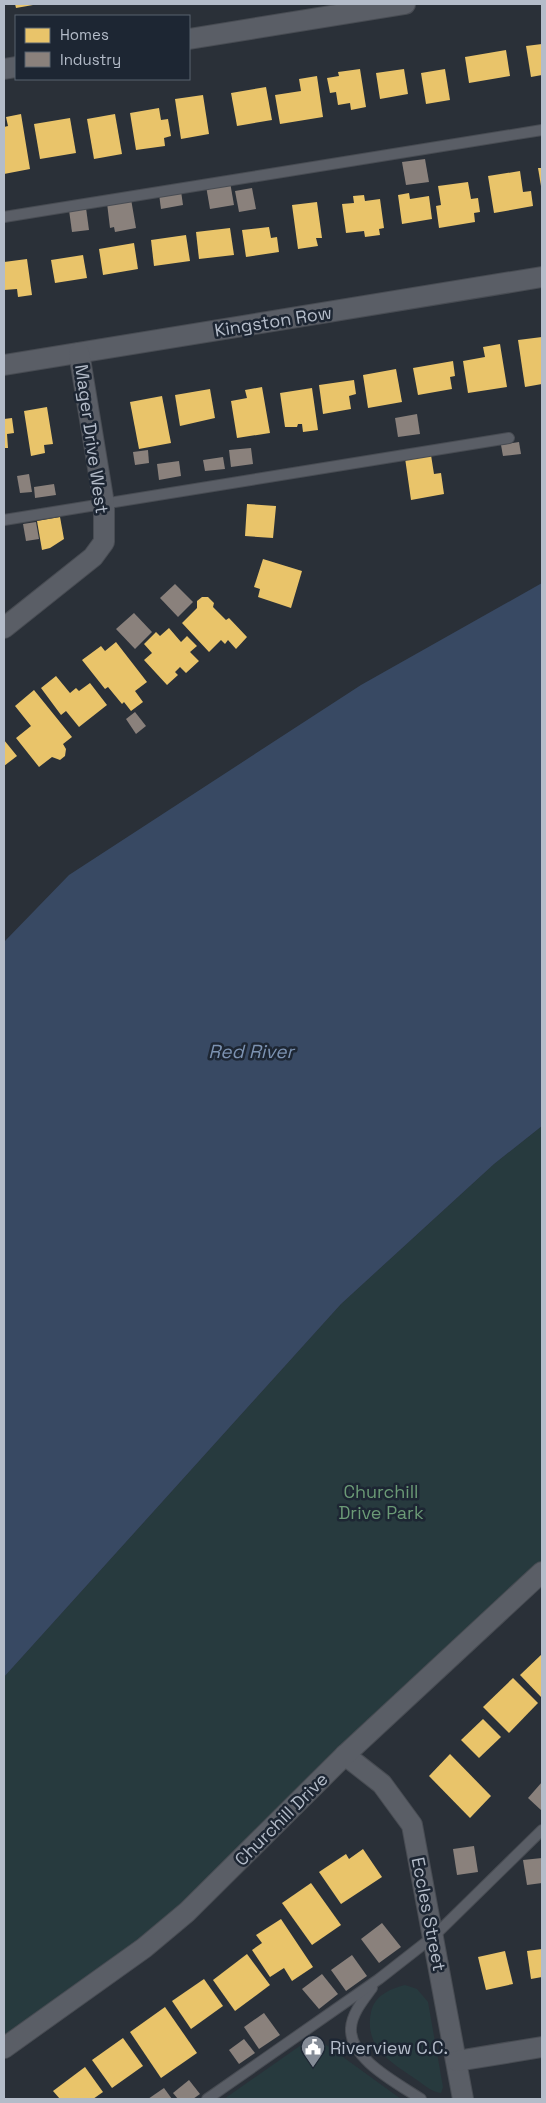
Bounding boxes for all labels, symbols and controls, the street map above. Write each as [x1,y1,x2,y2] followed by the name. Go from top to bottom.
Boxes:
[15,15,190,80] legend
[60,25,109,44] text: Homes
[60,50,121,69] text: Industry
[213,300,333,342] street label: Kingston Row
[70,363,114,515] street label: Mager Drive West
[208,1039,295,1064] water label: Red River
[338,1480,424,1524] park label: Churchill Drive Park
[229,1767,333,1871] street label: Churchill Drive
[407,1855,451,1973] street label: Eccles Street
[300,2034,326,2068] public building icon: Riverview C.C.
[330,2036,448,2059] place label: Riverview C.C.

